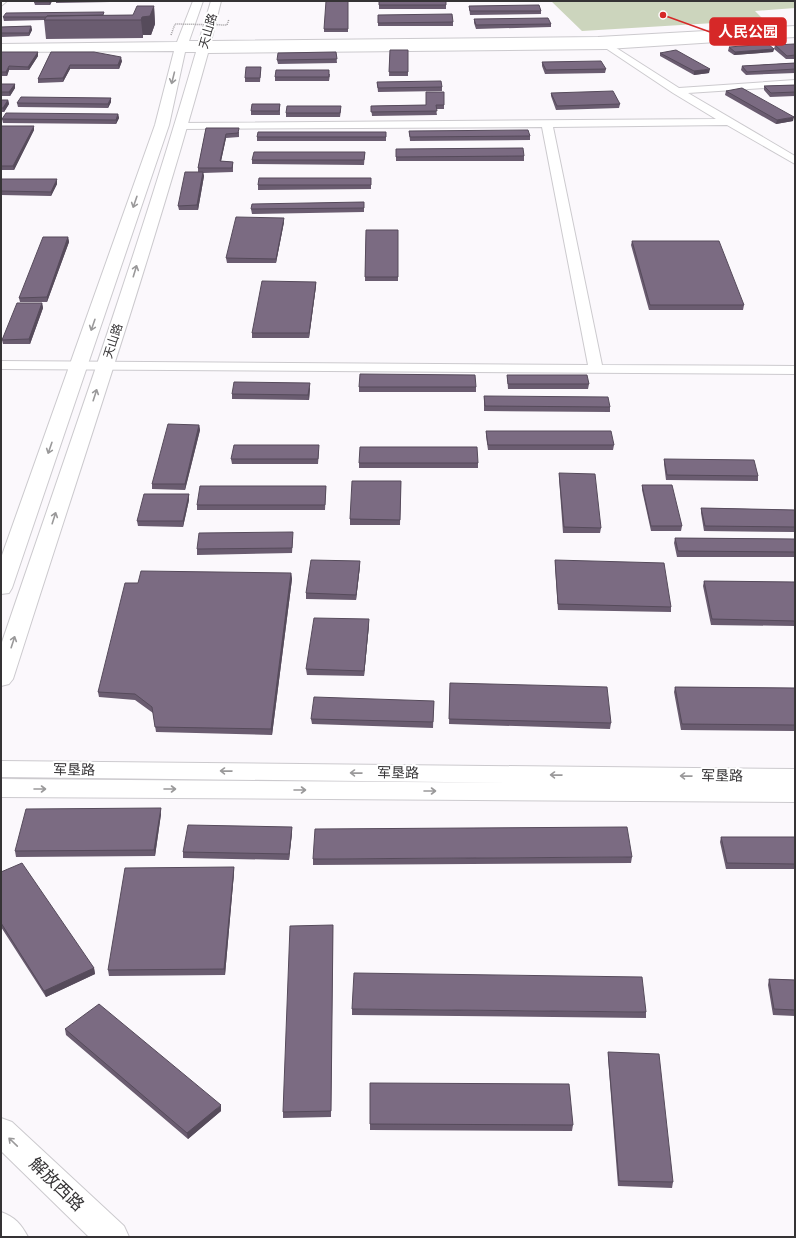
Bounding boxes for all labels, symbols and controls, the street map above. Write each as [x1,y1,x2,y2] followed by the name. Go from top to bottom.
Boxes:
[196,12,220,50] street label: 天山路
[710,18,786,45] callout: 人民公园
[718,23,778,41] text: 人民公园
[169,71,177,84] one-way arrow
[131,196,139,208] one-way arrow
[132,265,139,278] one-way arrow
[88,319,96,331] one-way arrow
[101,322,125,360] street label: 天山路
[92,389,99,402] one-way arrow
[46,441,53,454] one-way arrow
[51,512,58,525] one-way arrow
[10,635,17,648] one-way arrow
[53,761,95,779] street label: 军垦路
[377,764,419,782] street label: 军垦路
[220,767,233,775] one-way arrow
[701,767,743,785] street label: 军垦路
[350,769,363,777] one-way arrow
[550,771,563,779] one-way arrow
[680,772,693,780] one-way arrow
[33,785,46,793] one-way arrow
[163,785,176,793] one-way arrow
[293,786,306,794] one-way arrow
[423,787,436,795] one-way arrow
[8,1138,18,1147] one-way arrow
[26,1153,88,1215] street label: 解放西路

